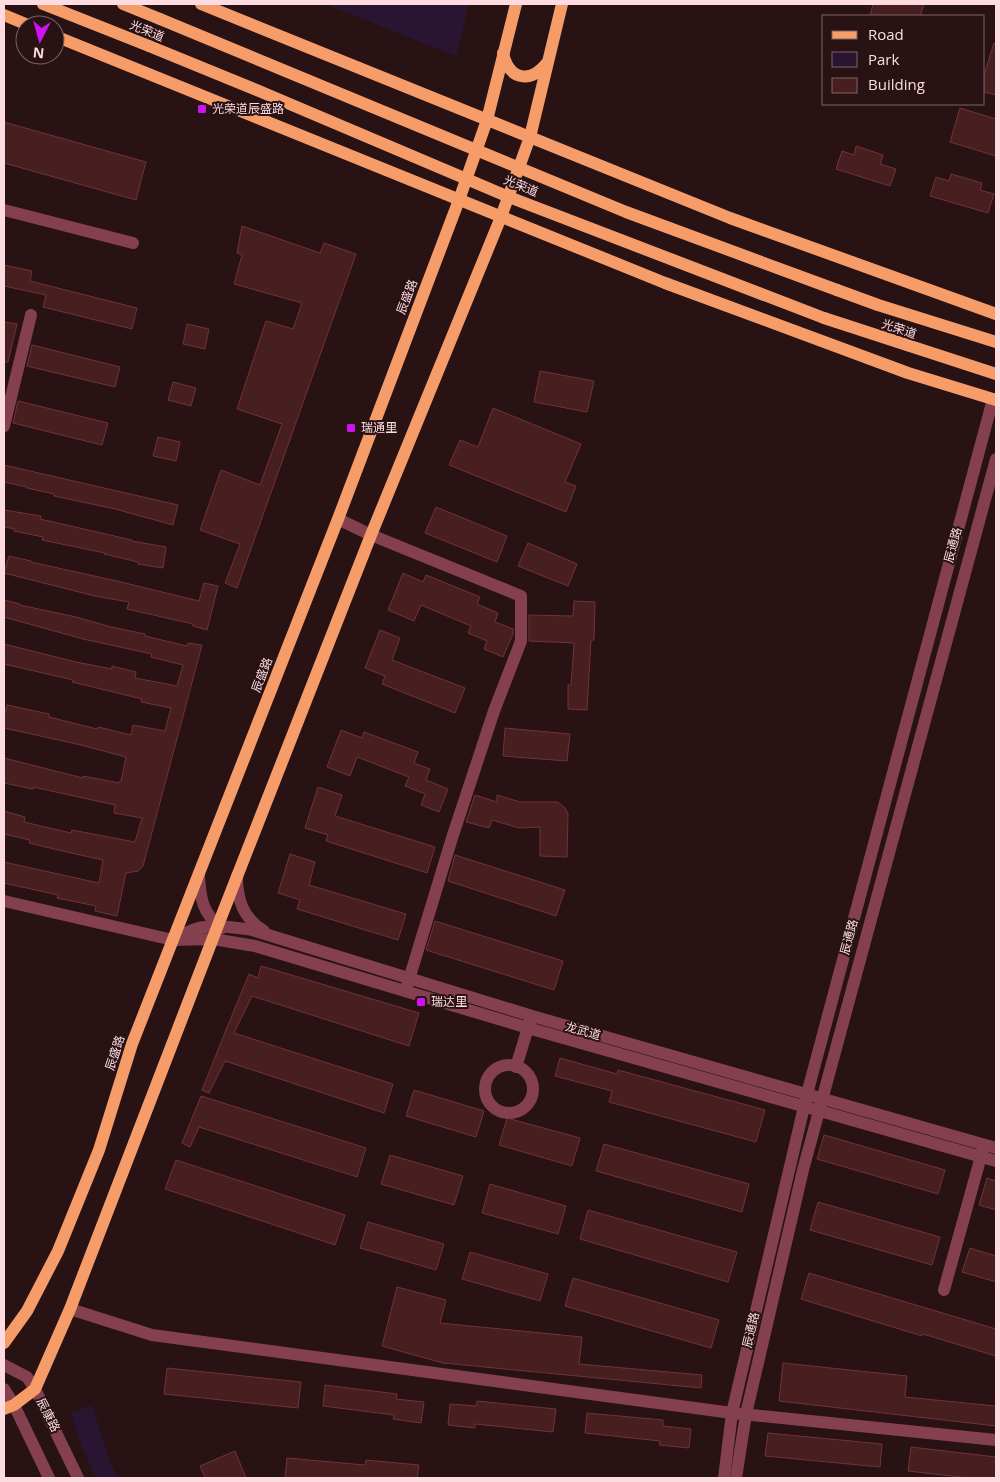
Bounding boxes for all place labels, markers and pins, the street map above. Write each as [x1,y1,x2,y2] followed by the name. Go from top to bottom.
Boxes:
[212,100,284,117] place label: 光荣道辰盛路
[196,103,208,115] marker: 光荣道辰盛路
[361,419,397,436] place label: 瑞通里
[345,422,357,434] marker: 瑞通里
[431,993,467,1010] place label: 瑞达里
[415,996,427,1008] marker: 瑞达里

